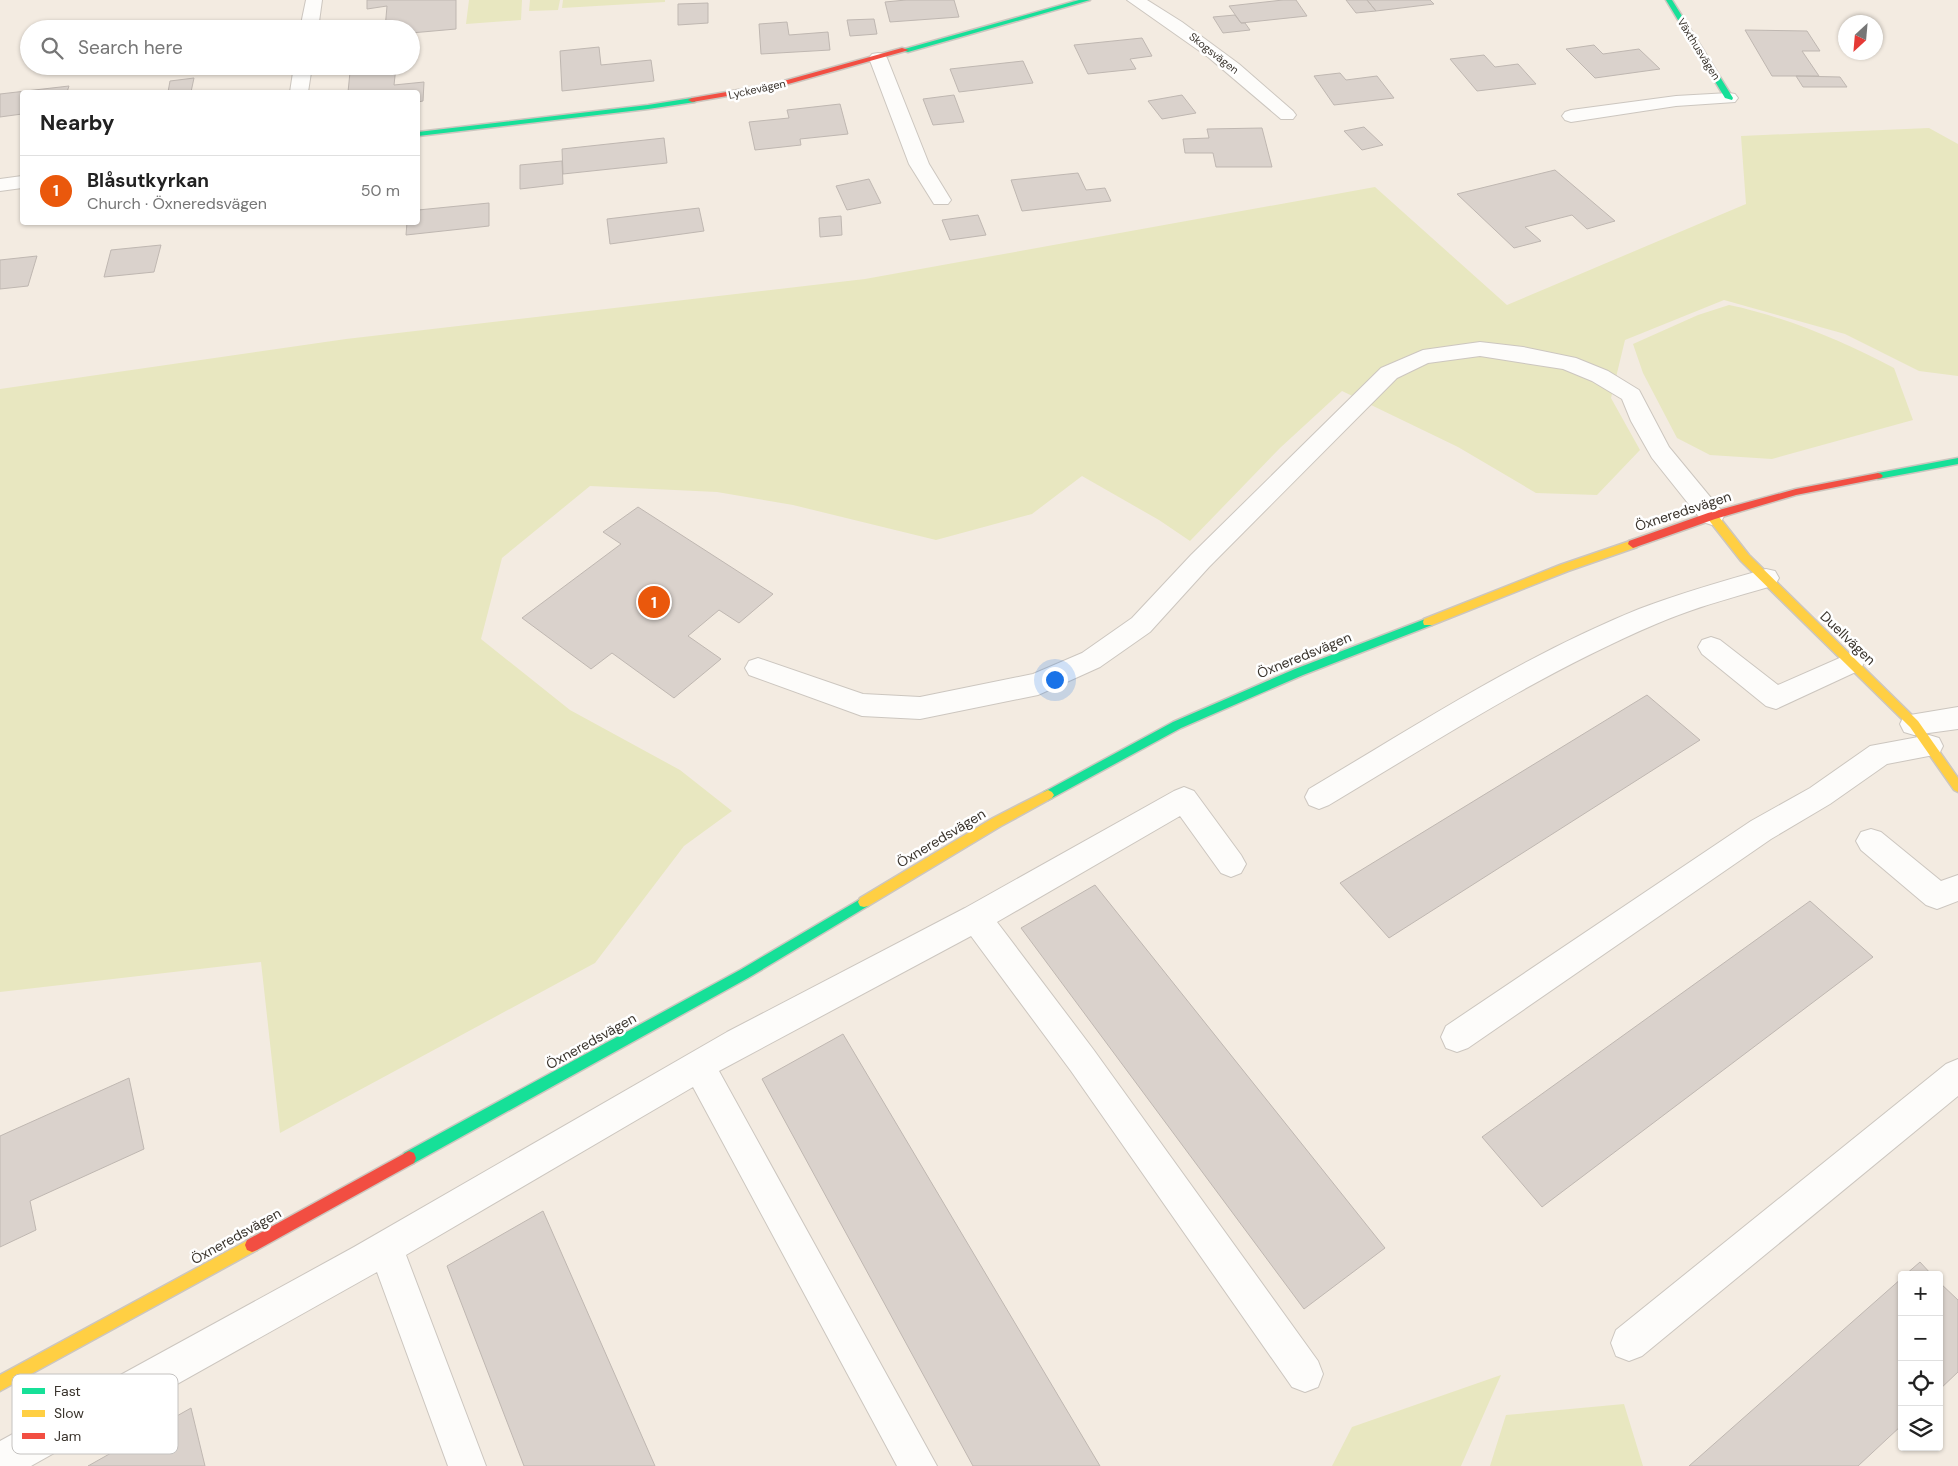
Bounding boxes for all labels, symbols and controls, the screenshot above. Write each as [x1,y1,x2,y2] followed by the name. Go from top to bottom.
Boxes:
[1674,15,1724,83] street label: Växthusvägen
[1838,15,1883,60] north arrow
[20,20,420,75] search box
[1186,29,1242,77] street label: Skogsvägen
[38,34,66,62] icon: search
[78,35,183,60] text: Search here
[727,76,787,102] street label: Lyckevägen
[40,109,114,137] text: Nearby
[87,168,209,193] text: Blåsutkyrkan
[53,180,59,201] text: 1
[361,180,400,201] text: 50 m
[87,193,267,214] text: Church · Öxneredsvägen
[1633,487,1733,535] street label: Öxneredsvägen
[638,583,670,621] pin: 1
[1817,607,1879,669] street label: Duellvägen
[1254,628,1354,682] street label: Öxneredsvägen
[1042,667,1068,693] your location
[893,804,989,872] street label: Öxneredsvägen
[543,1009,639,1073] street label: Öxneredsvägen
[188,1204,284,1268] street label: Öxneredsvägen
[1898,1271,1943,1451] map controls
[1898,1271,1943,1316] button: +
[1898,1316,1943,1361] button: −
[1898,1361,1943,1406] button: locate
[12,1374,178,1454] legend
[54,1382,81,1400] text: Fast
[54,1404,84,1422] text: Slow
[1898,1406,1943,1451] button: layers
[54,1427,81,1445] text: Jam

